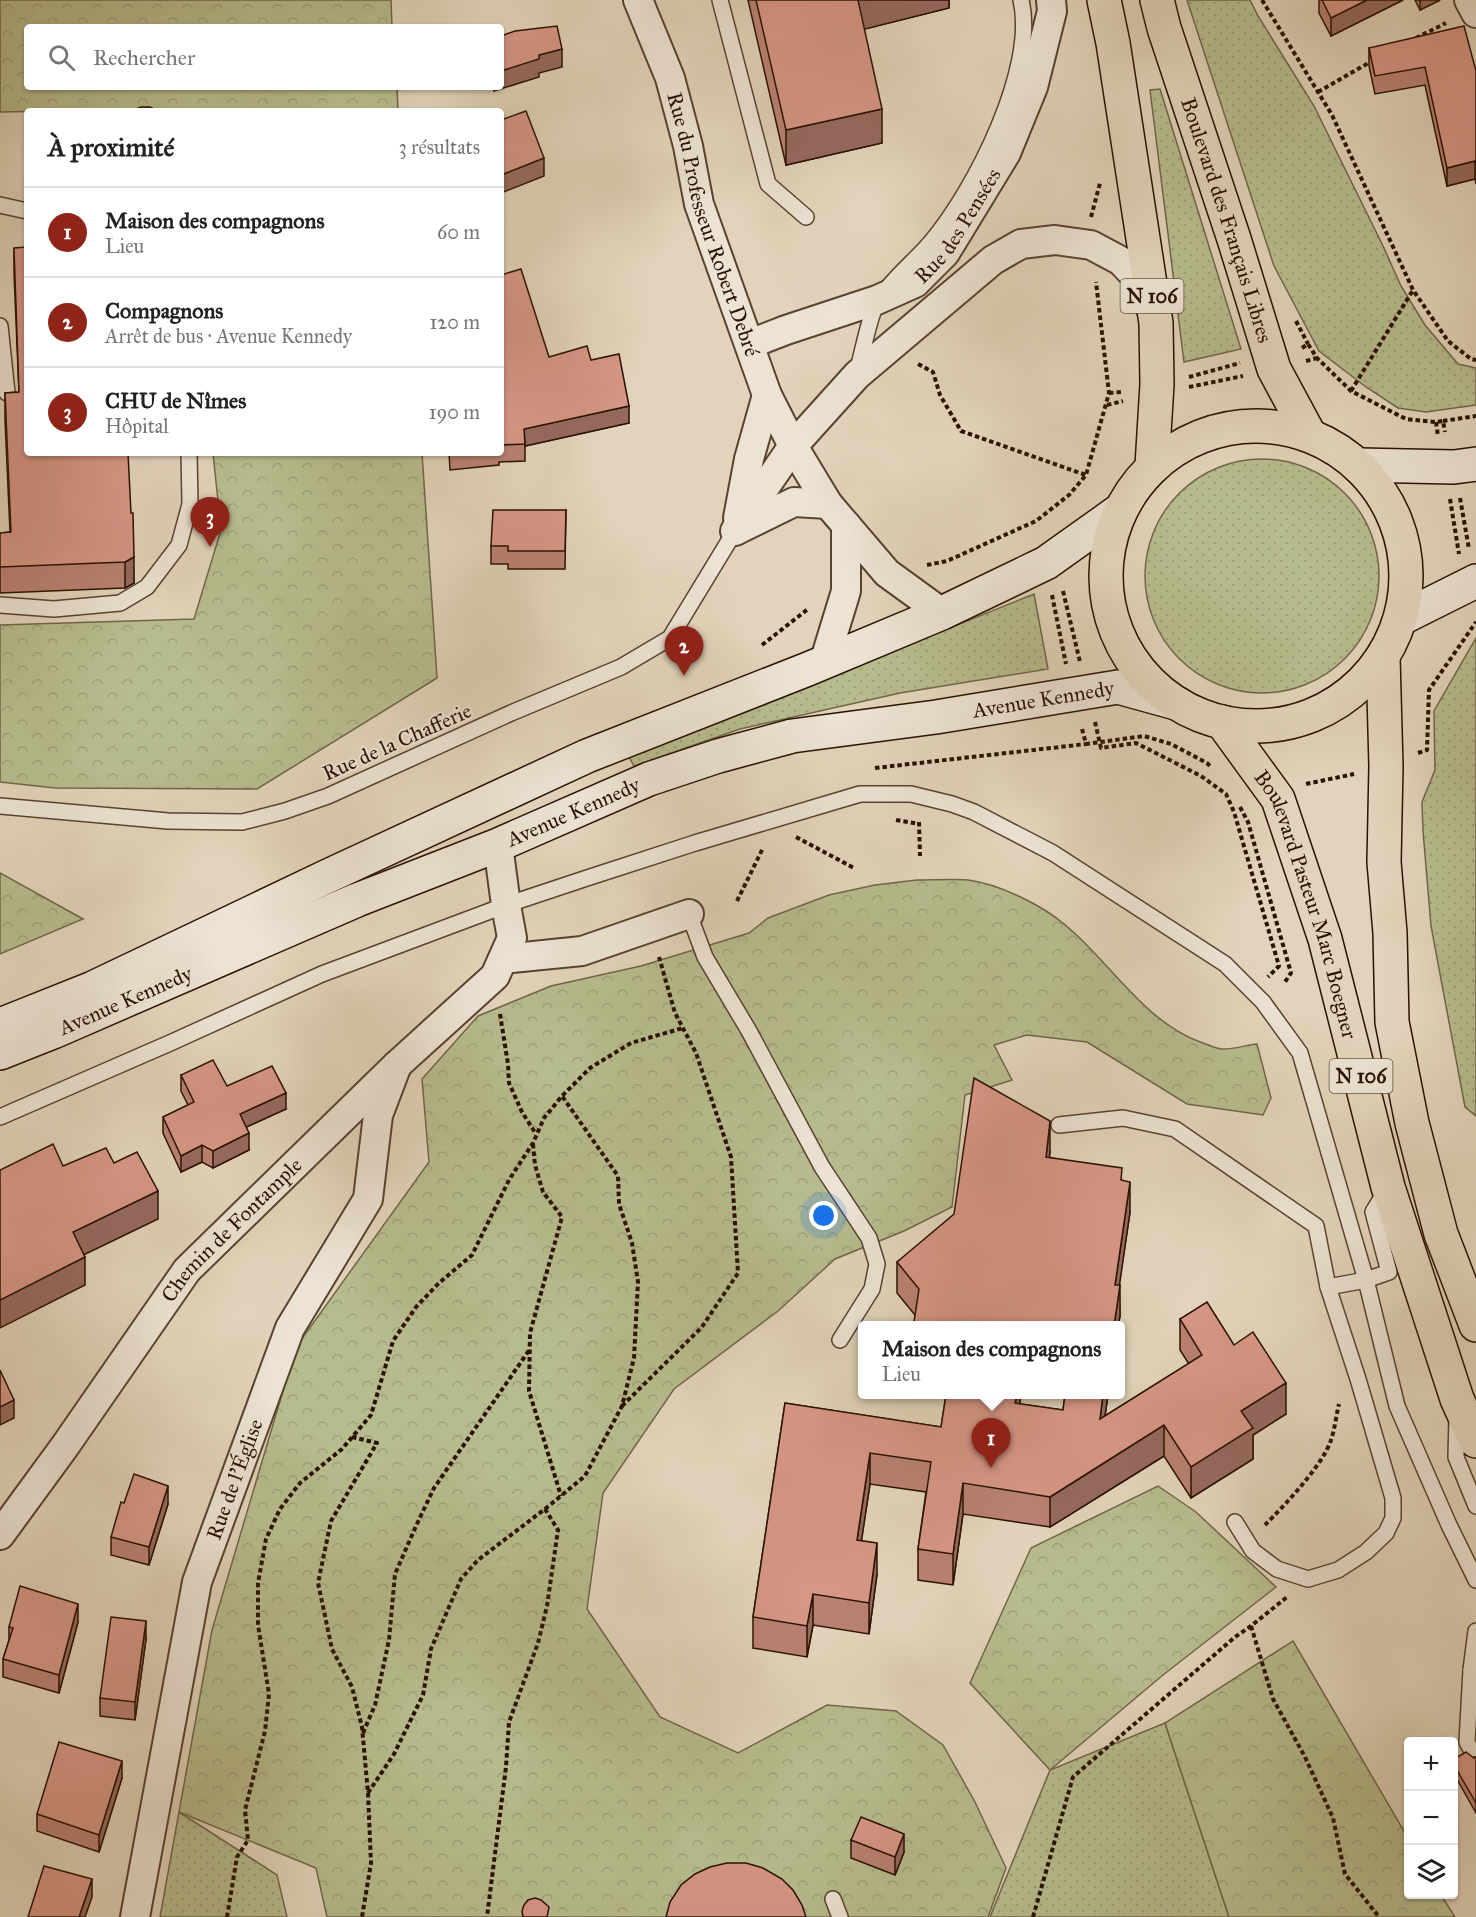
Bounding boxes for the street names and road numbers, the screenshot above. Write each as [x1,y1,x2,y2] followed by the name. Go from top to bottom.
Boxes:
[661,89,765,360] street label: Rue du Professeur Robert Debré
[1175,94,1278,346] street label: Boulevard des Français Libres
[909,163,1007,289] street label: Rue des Pensées
[1120,279,1184,313] road number: N 106
[970,675,1117,724] street label: Avenue Kennedy
[318,697,476,786] street label: Rue de la Chafferie
[1248,765,1363,1042] street label: Boulevard Pasteur Marc Boegner
[502,771,645,853] street label: Avenue Kennedy
[54,960,197,1041] street label: Avenue Kennedy
[1330,1059,1392,1093] road number: N 106
[156,1152,308,1307] street label: Chemin de Fontample
[201,1415,269,1543] street label: Rue de l'Église

